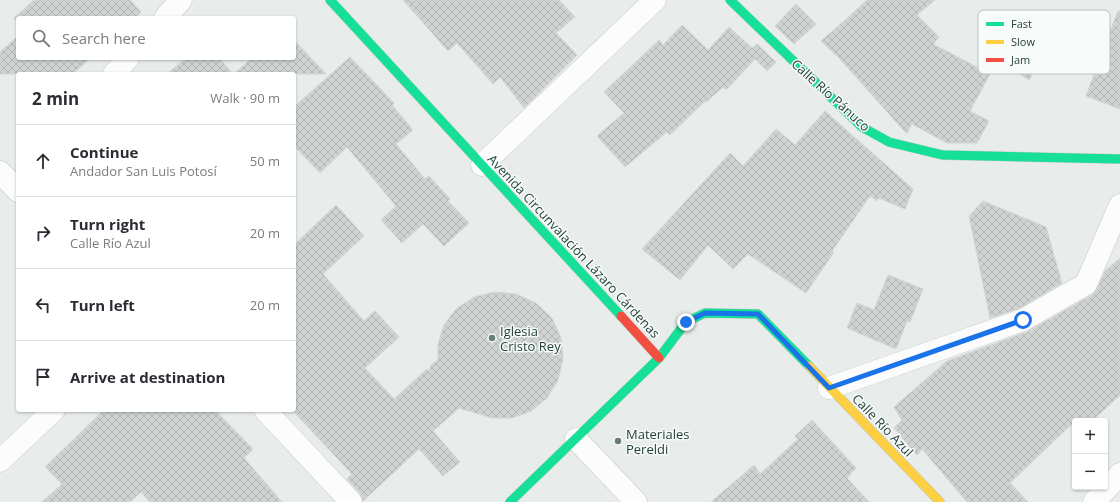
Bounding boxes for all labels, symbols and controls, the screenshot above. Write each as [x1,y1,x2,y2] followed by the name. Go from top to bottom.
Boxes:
[978,10,1110,74] legend
[16,16,296,60] search box
[1011,16,1032,31] text: Fast
[30,27,52,49] icon: search
[62,28,146,48] text: Search here
[1011,34,1035,49] text: Slow
[1010,52,1030,67] text: Jam
[788,55,874,135] street label: Calle Río Pánuco
[32,87,79,110] text: 2 min
[210,89,280,107] text: Walk · 90 m
[70,142,138,162] text: Continue
[32,150,54,172] icon: ahead
[484,150,664,342] street label: Avenida Circunvalación Lázaro Cárdenas
[250,152,280,170] text: 50 m
[70,162,217,180] text: Andador San Luis Potosí
[70,214,145,234] text: Turn right
[32,222,54,244] icon: right
[250,224,280,242] text: 20 m
[70,234,151,252] text: Calle Río Azul
[32,294,54,316] icon: left
[70,295,135,315] text: Turn left
[250,296,280,314] text: 20 m
[1014,311,1032,329] route start
[677,313,695,331] route end
[500,322,561,355] place label: Iglesia Cristo Rey
[487,333,497,343] marker: Iglesia Cristo Rey
[32,366,54,388] icon: arrive
[70,367,225,387] text: Arrive at destination
[848,390,918,460] street label: Calle Río Azul
[1072,418,1108,490] map controls
[1072,418,1108,454] button: +
[626,425,689,458] place label: Materiales Pereldi
[613,436,623,446] marker: Materiales Pereldi
[1072,454,1108,490] button: −

